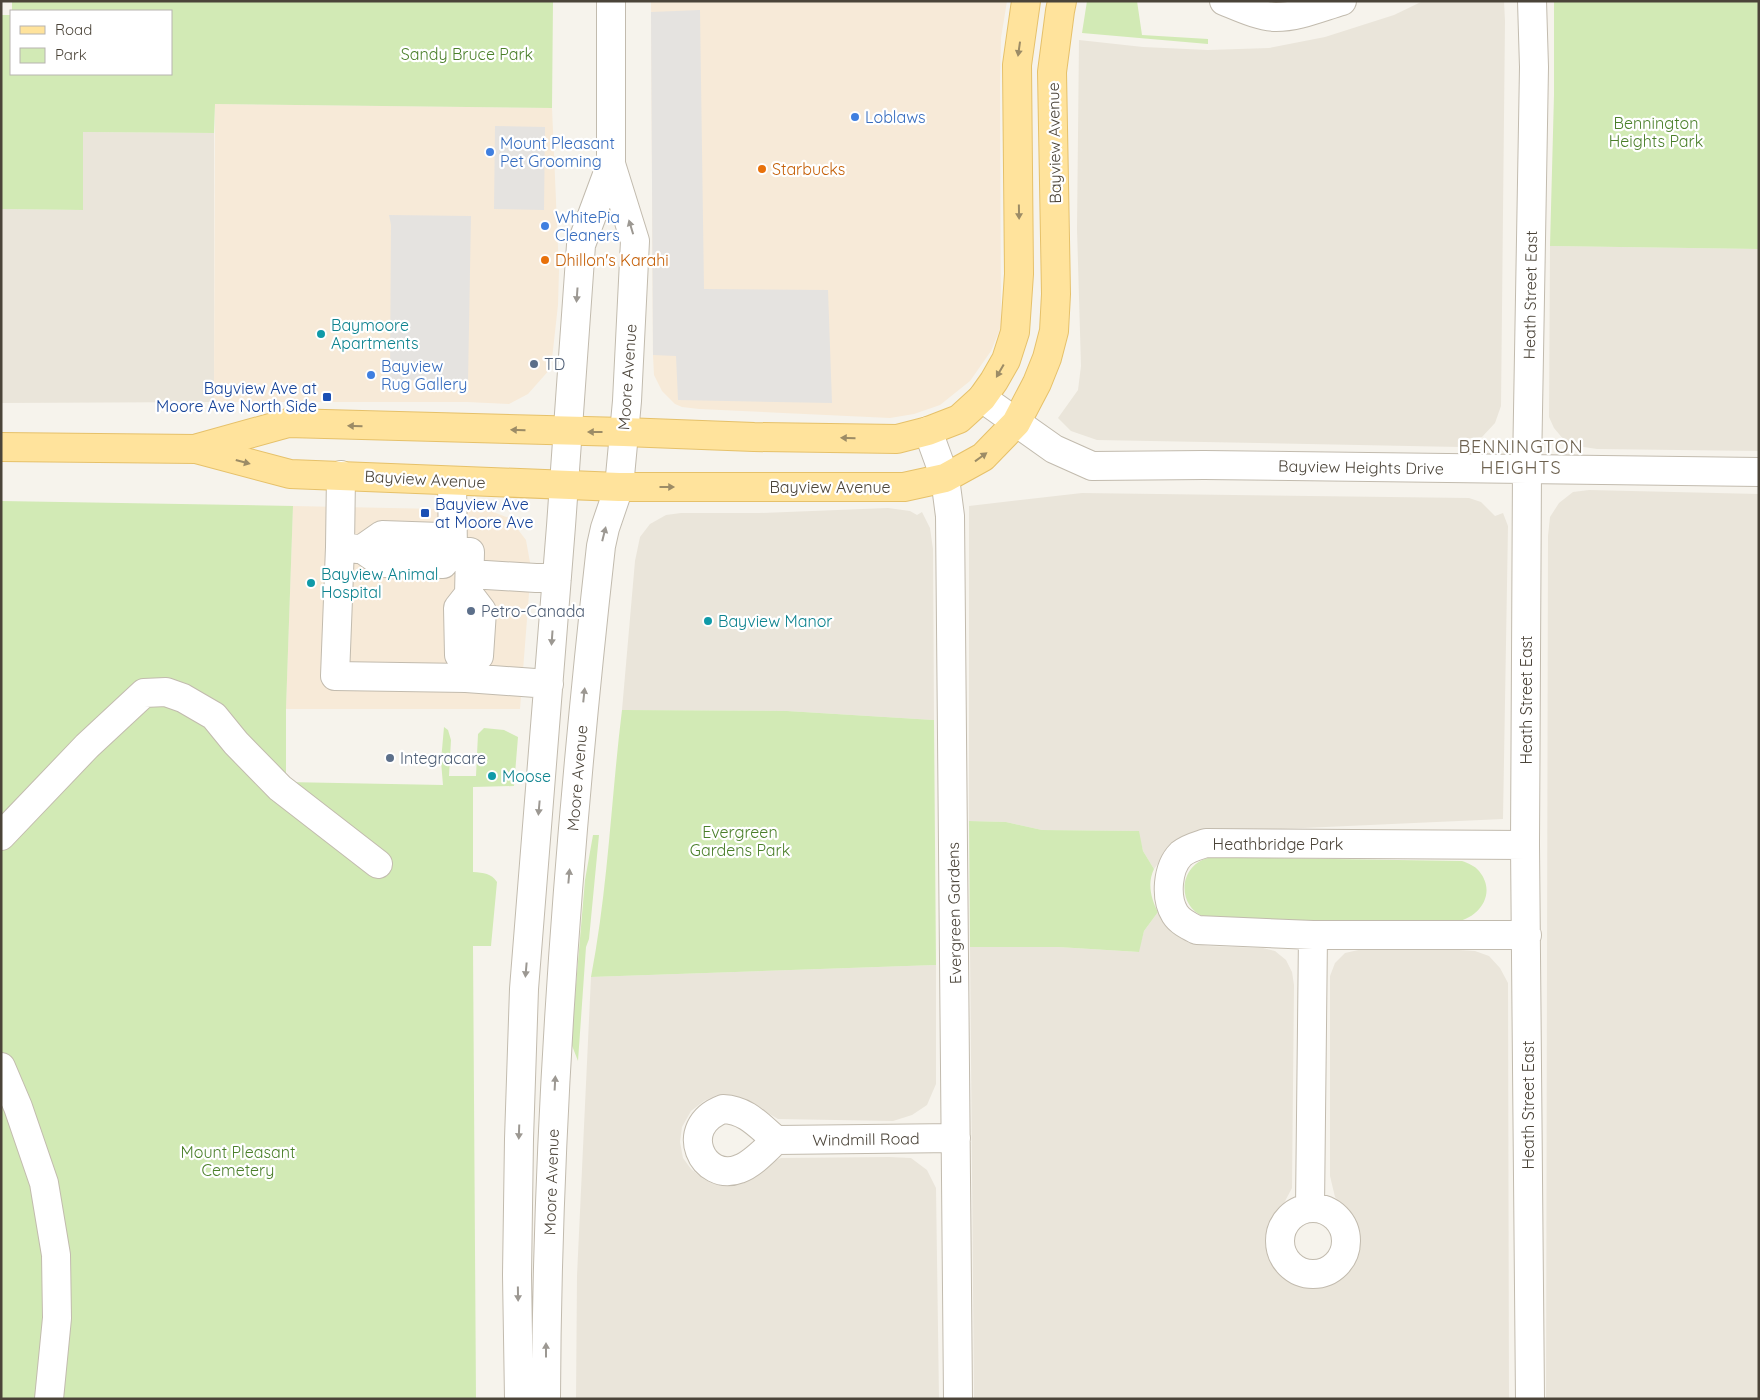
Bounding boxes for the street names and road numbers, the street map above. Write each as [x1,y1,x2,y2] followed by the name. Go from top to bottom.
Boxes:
[1043,82,1065,204] street label: Bayview Avenue
[1519,230,1541,360] street label: Heath Street East
[613,323,641,431] street label: Moore Avenue
[1278,456,1444,478] street label: Bayview Heights Drive
[364,466,486,492] street label: Bayview Avenue
[769,477,891,497] street label: Bayview Avenue
[1516,635,1536,765] street label: Heath Street East
[562,724,592,832] street label: Moore Avenue
[1213,834,1343,854] street label: Heathbridge Park
[943,842,965,984] street label: Evergreen Gardens
[1518,1040,1538,1170] street label: Heath Street East
[539,1128,563,1236] street label: Moore Avenue
[812,1128,920,1150] street label: Windmill Road

